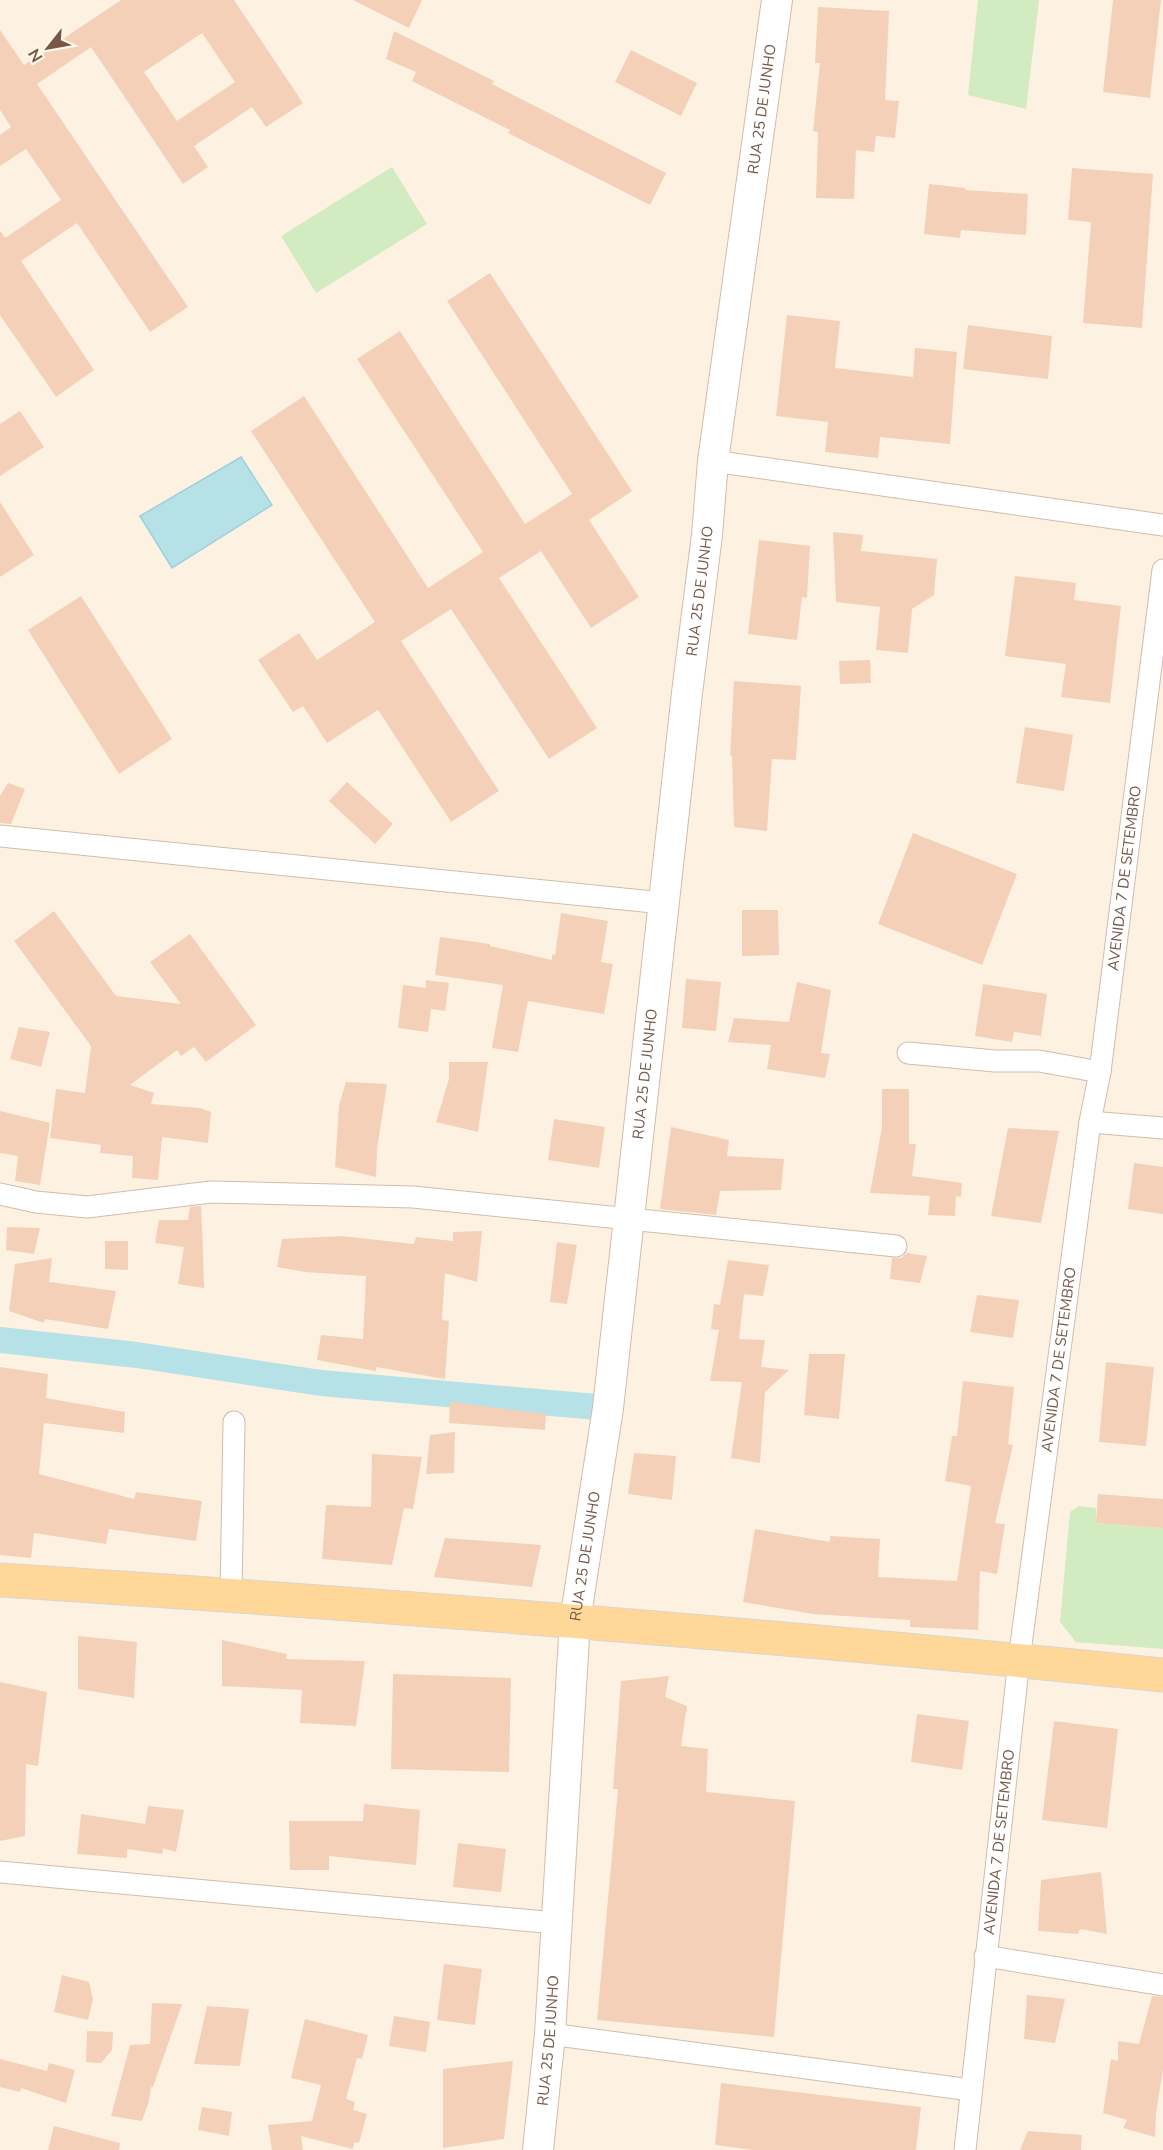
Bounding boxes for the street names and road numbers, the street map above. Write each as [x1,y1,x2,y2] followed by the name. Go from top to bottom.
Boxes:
[743,43,781,175] street label: RUA 25 DE JUNHO
[682,525,718,657] street label: RUA 25 DE JUNHO
[1103,784,1146,972] street label: AVENIDA 7 DE SETEMBRO
[628,1008,662,1140] street label: RUA 25 DE JUNHO
[1037,1266,1081,1453] street label: AVENIDA 7 DE SETEMBRO
[565,1490,605,1623] street label: RUA 25 DE JUNHO
[979,1748,1019,1936] street label: AVENIDA 7 DE SETEMBRO
[533,1975,564,2107] street label: RUA 25 DE JUNHO

